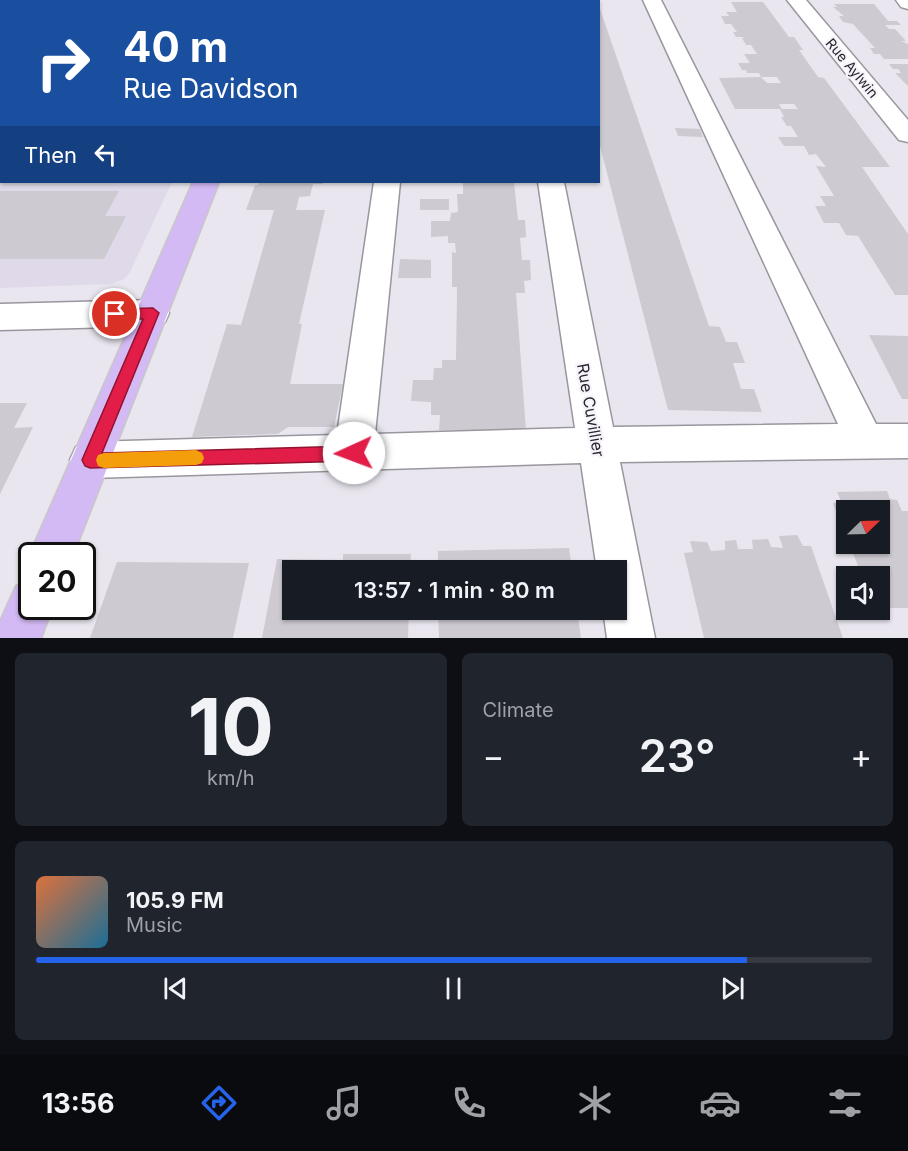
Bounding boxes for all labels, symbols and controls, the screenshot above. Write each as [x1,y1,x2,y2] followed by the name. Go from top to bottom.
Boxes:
[123,21,228,72] text: 40 m
[24,24,102,102] icon: right
[823,34,882,101] street label: Rue Aylwin
[123,72,299,105] text: Rue Davidson
[89,138,122,171] icon: left
[24,142,77,168] text: Then
[89,288,140,339] pin
[98,297,131,330] icon: arrive
[573,362,609,458] street label: Rue Cuvillier
[322,421,386,485] position arrow
[836,500,890,554] north arrow
[836,500,890,620] map controls
[18,542,96,620] speed limit sign: 20
[836,566,890,620] button: sound
[354,577,555,603] text: 13:57 · 1 min · 80 m
[188,679,274,774] text: 10
[483,698,554,722] text: Climate
[639,728,716,783] text: 23°
[483,736,504,776] text: −
[850,736,872,776] text: +
[207,766,255,790] text: km/h
[126,887,224,913] text: 105.9 FM
[126,913,183,937] text: Music
[159,972,192,1005] icon: previous
[437,972,470,1005] icon: pause
[716,972,749,1005] icon: next
[198,1082,240,1124] icon: directions
[323,1082,365,1124] icon: music
[448,1082,490,1124] icon: phone
[574,1082,616,1124] icon: climate
[699,1082,741,1124] icon: car
[824,1082,866,1124] icon: filters
[42,1087,115,1120] text: 13:56

